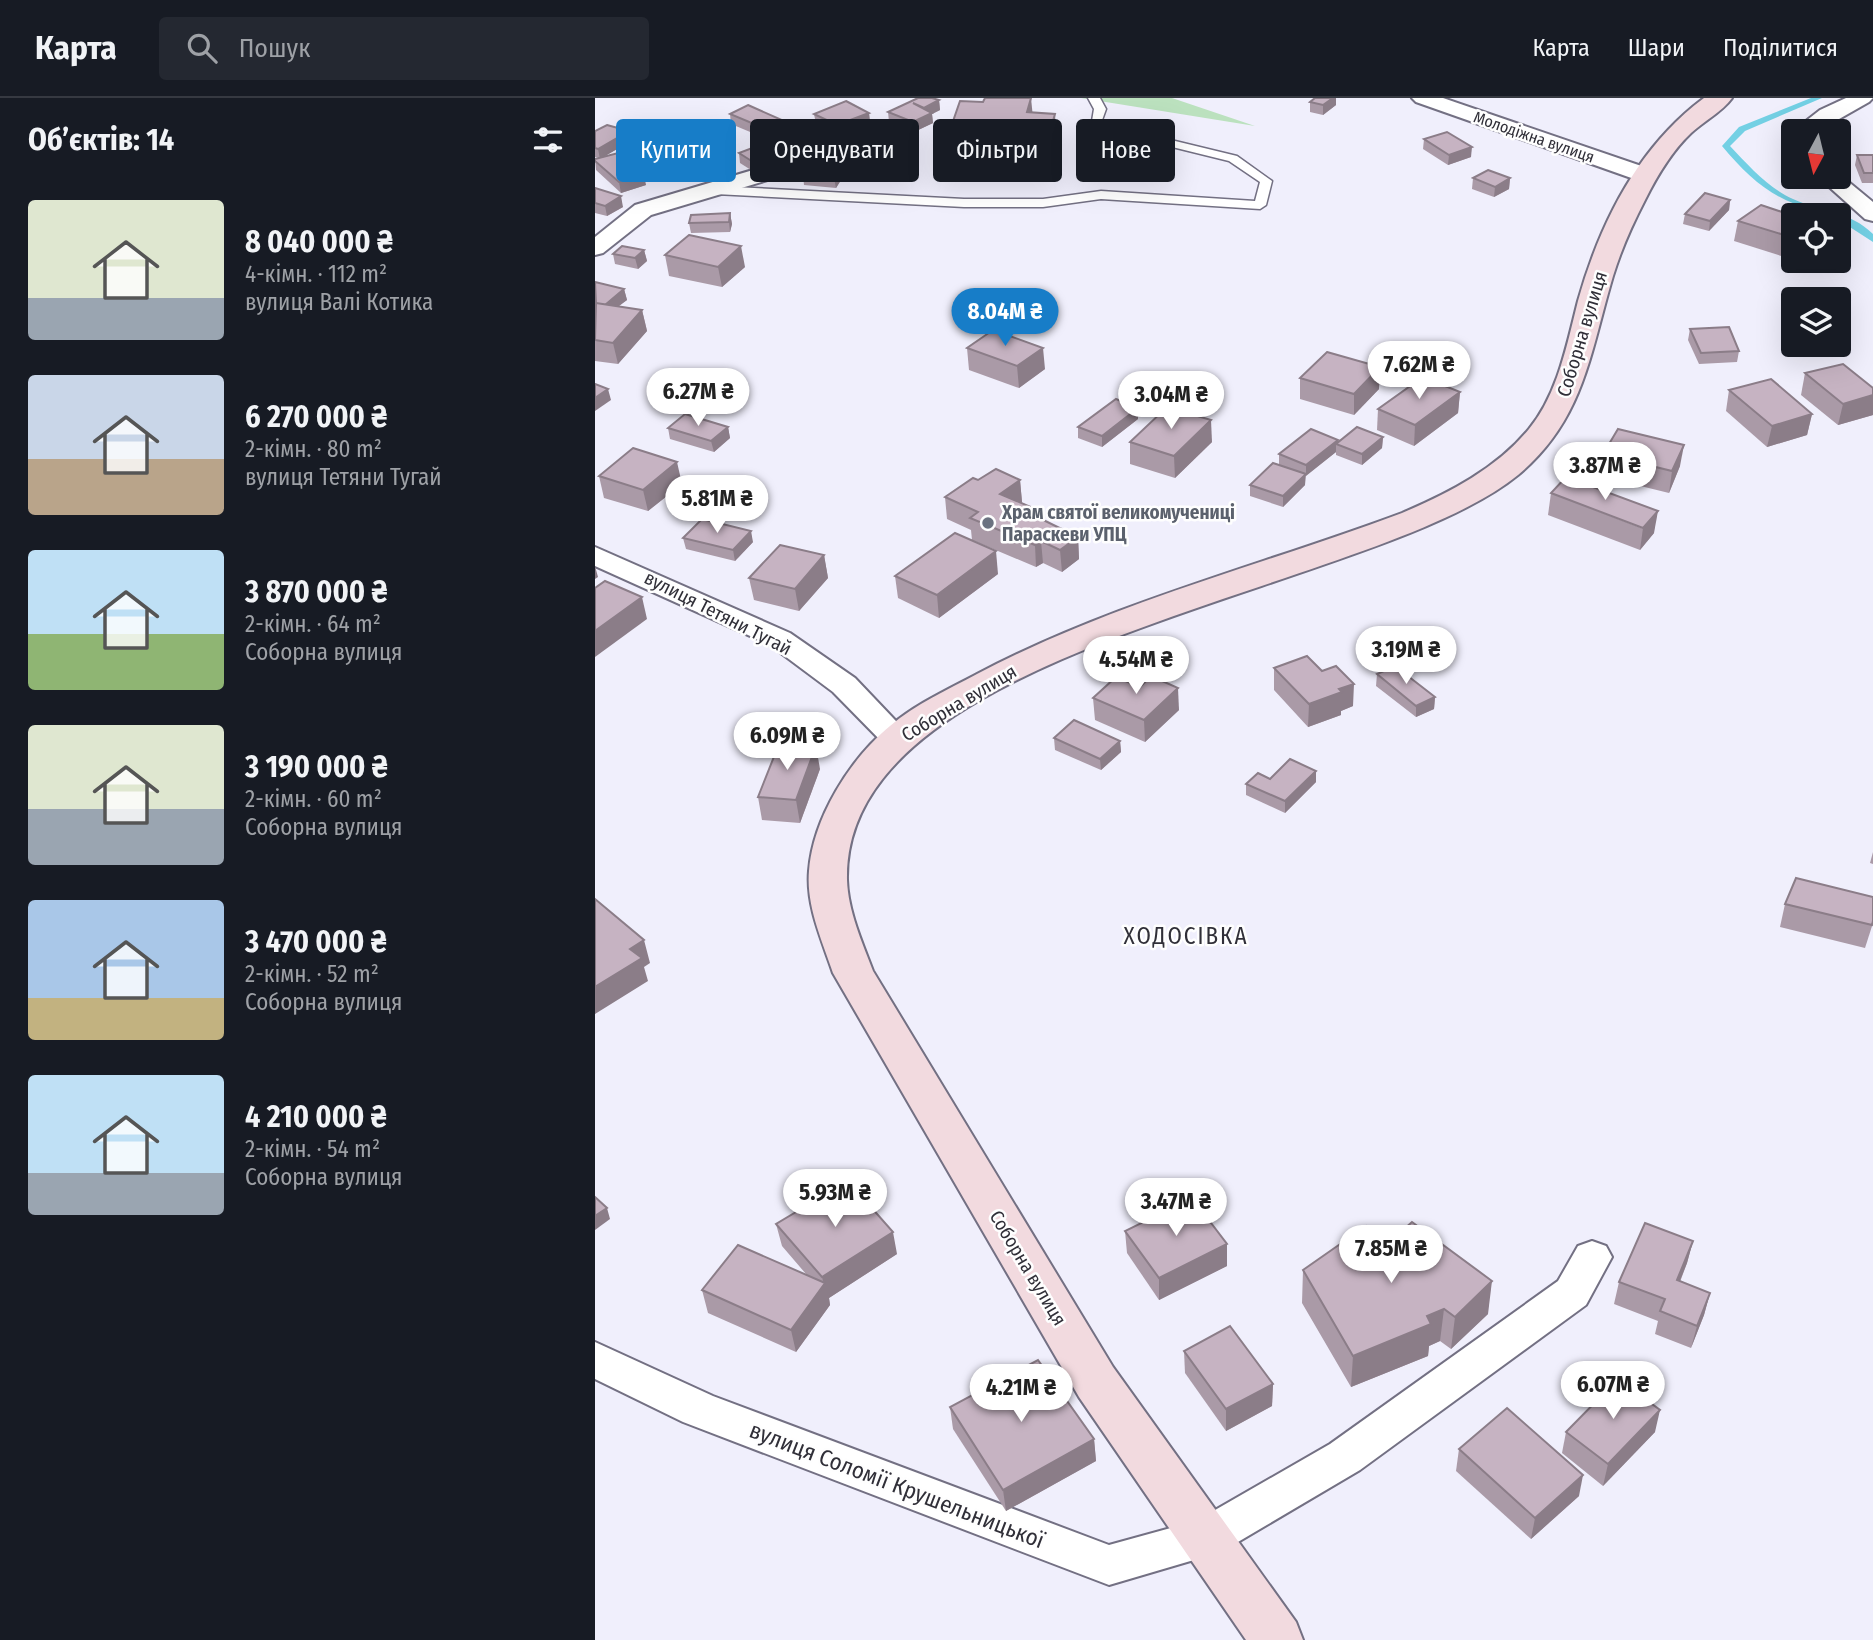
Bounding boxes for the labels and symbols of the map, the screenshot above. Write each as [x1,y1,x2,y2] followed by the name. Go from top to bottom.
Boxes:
[1471,107,1597,167] street label: Молодіжна вулиця
[1781,119,1851,189] north arrow
[1552,268,1612,400] street label: Соборна вулиця
[940,288,1070,348] pin: 8.04M ₴
[1354,342,1484,401] pin: 7.62M ₴
[633,368,763,428] pin: 6.27M ₴
[1106,372,1236,431] pin: 3.04M ₴
[1540,442,1670,502] pin: 3.87M ₴
[652,476,782,535] pin: 5.81M ₴
[1001,501,1235,546] place label: Храм святої великомучениці Параскеви УПЦ
[980,515,996,531] marker: Храм святої великомучениці Параскеви УПЦ
[640,566,796,660] street label: вулиця Тетяни Тугай
[1341,626,1471,686] pin: 3.19M ₴
[1071,636,1201,696] pin: 4.54M ₴
[897,660,1021,746] street label: Соборна вулиця
[722,712,852,772] pin: 6.09M ₴
[1123,922,1249,950] district label: ХОДОСІВКА
[770,1170,900,1229] pin: 5.93M ₴
[1111,1178,1241,1238] pin: 3.47M ₴
[985,1206,1071,1330] street label: Соборна вулиця
[1326,1226,1456,1285] pin: 7.85M ₴
[1548,1362,1678,1421] pin: 6.07M ₴
[956,1364,1086,1424] pin: 4.21M ₴
[746,1416,1049,1555] street label: вулиця Соломії Крушельницької

